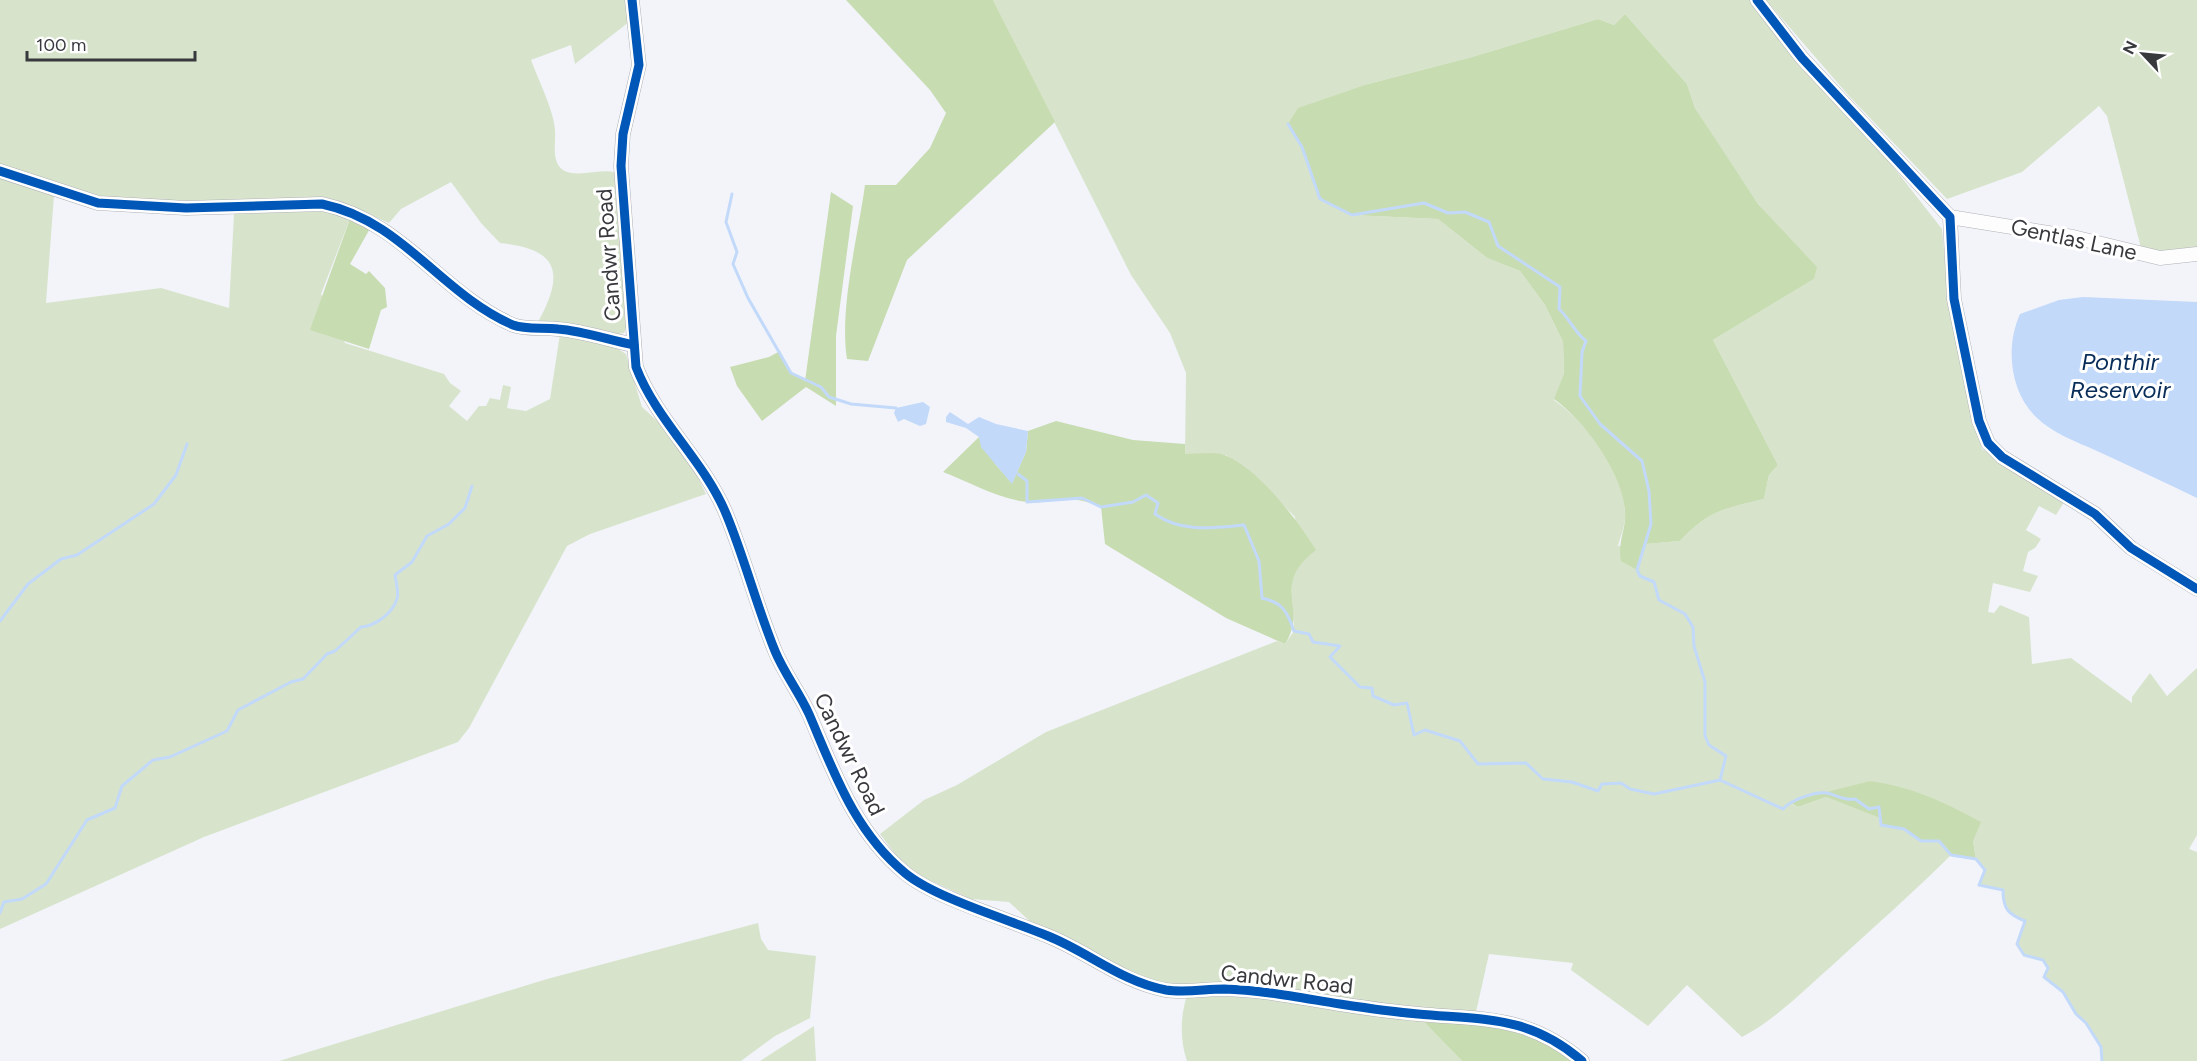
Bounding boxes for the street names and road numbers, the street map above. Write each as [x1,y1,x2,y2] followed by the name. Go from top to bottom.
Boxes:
[590,188,627,322] street label: Candwr Road
[2008,213,2139,266] street label: Gentlas Lane
[808,689,891,820] street label: Candwr Road
[1219,959,1355,1000] street label: Candwr Road

